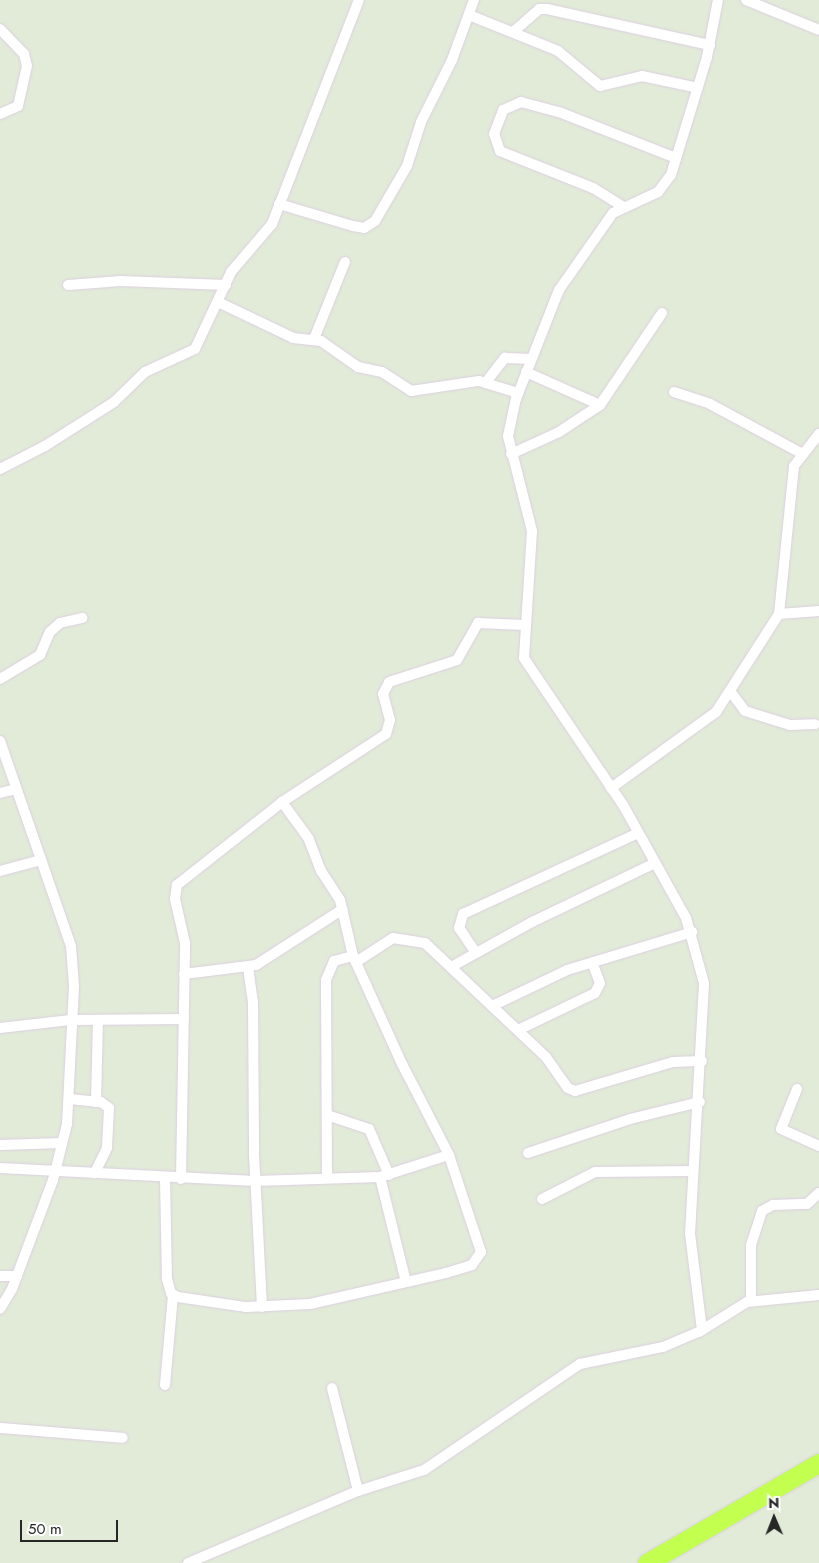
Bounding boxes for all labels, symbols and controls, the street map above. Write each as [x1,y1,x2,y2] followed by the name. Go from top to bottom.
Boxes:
[749,1493,799,1543] north arrow
[768,1493,779,1513] text: N
[22,1510,120,1542] scale bar
[28,1518,62,1540] text: 50 m

